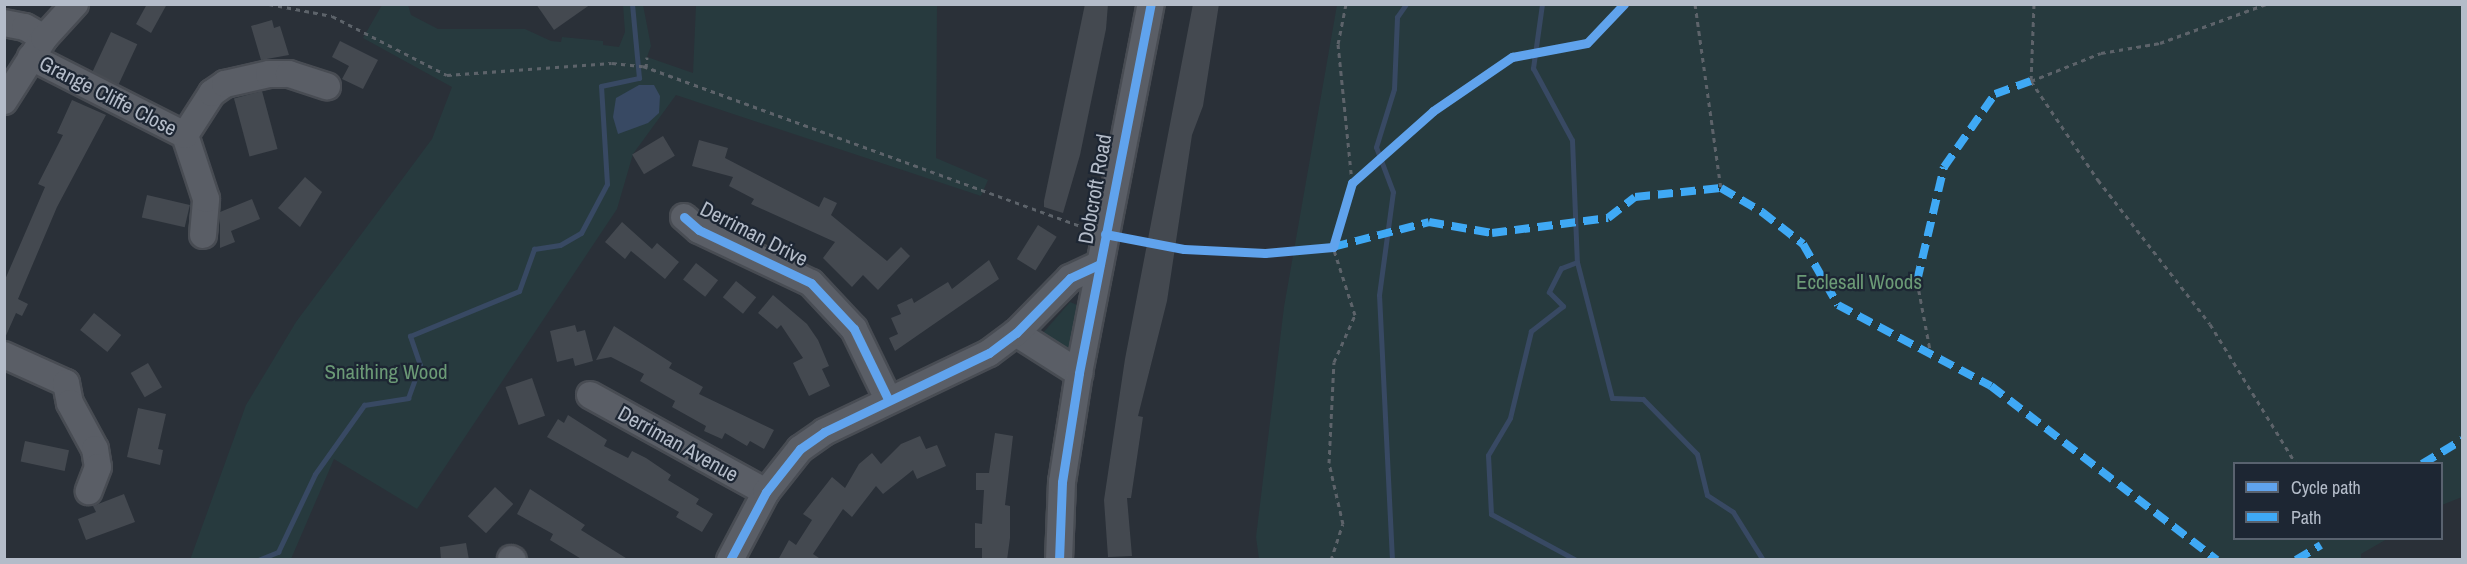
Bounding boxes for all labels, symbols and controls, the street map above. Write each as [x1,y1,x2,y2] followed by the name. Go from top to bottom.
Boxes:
[35,51,181,141] street label: Grange Cliffe Close
[1073,132,1117,246] street label: Dobcroft Road
[696,196,812,272] street label: Derriman Drive
[1796,269,1922,295] park label: Ecclesall Woods
[324,359,448,385] park label: Snaithing Wood
[613,400,743,488] street label: Derriman Avenue
[2233,462,2443,540] legend
[2291,475,2361,500] text: Cycle path
[2291,505,2321,530] text: Path

